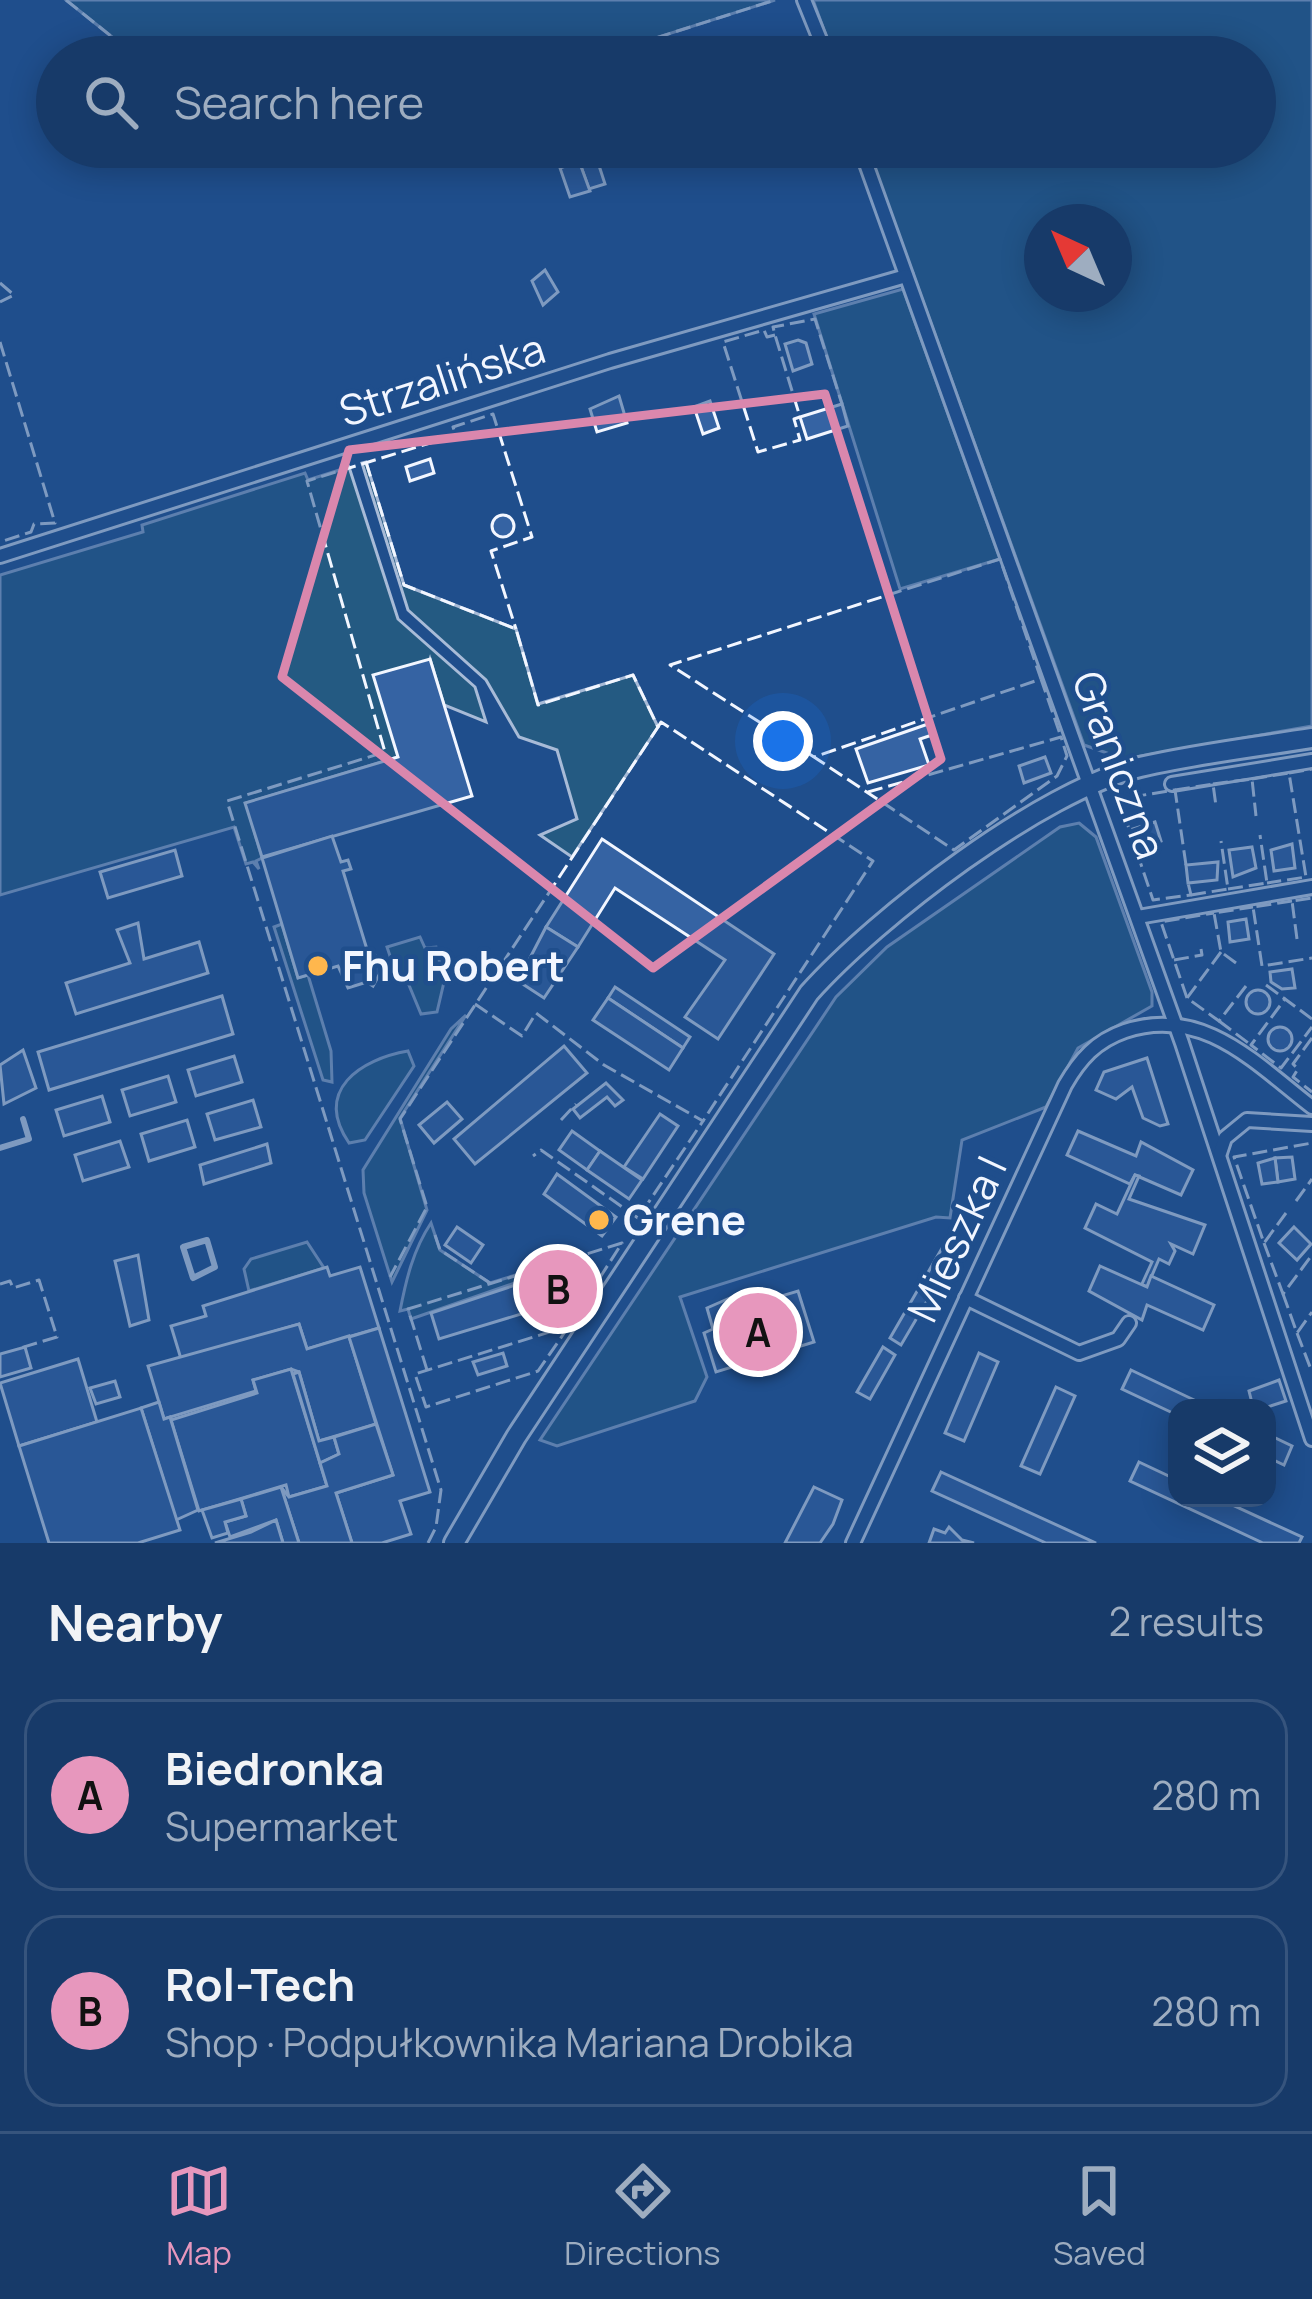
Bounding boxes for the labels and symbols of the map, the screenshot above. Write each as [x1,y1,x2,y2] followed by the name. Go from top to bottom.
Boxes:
[1024,204,1132,312] north arrow
[331,319,552,440] street label: Strzalińska
[1059,663,1181,867] street label: Graniczna
[753,711,813,771] your location
[342,936,565,994] place label: Fhu Robert
[305,953,331,979] marker: Fhu Robert
[893,1146,1020,1331] street label: Mieszka I
[623,1190,746,1248] place label: Grene
[586,1207,612,1233] marker: Grene
[519,1244,597,1334] pin: B
[719,1287,797,1377] pin: A

